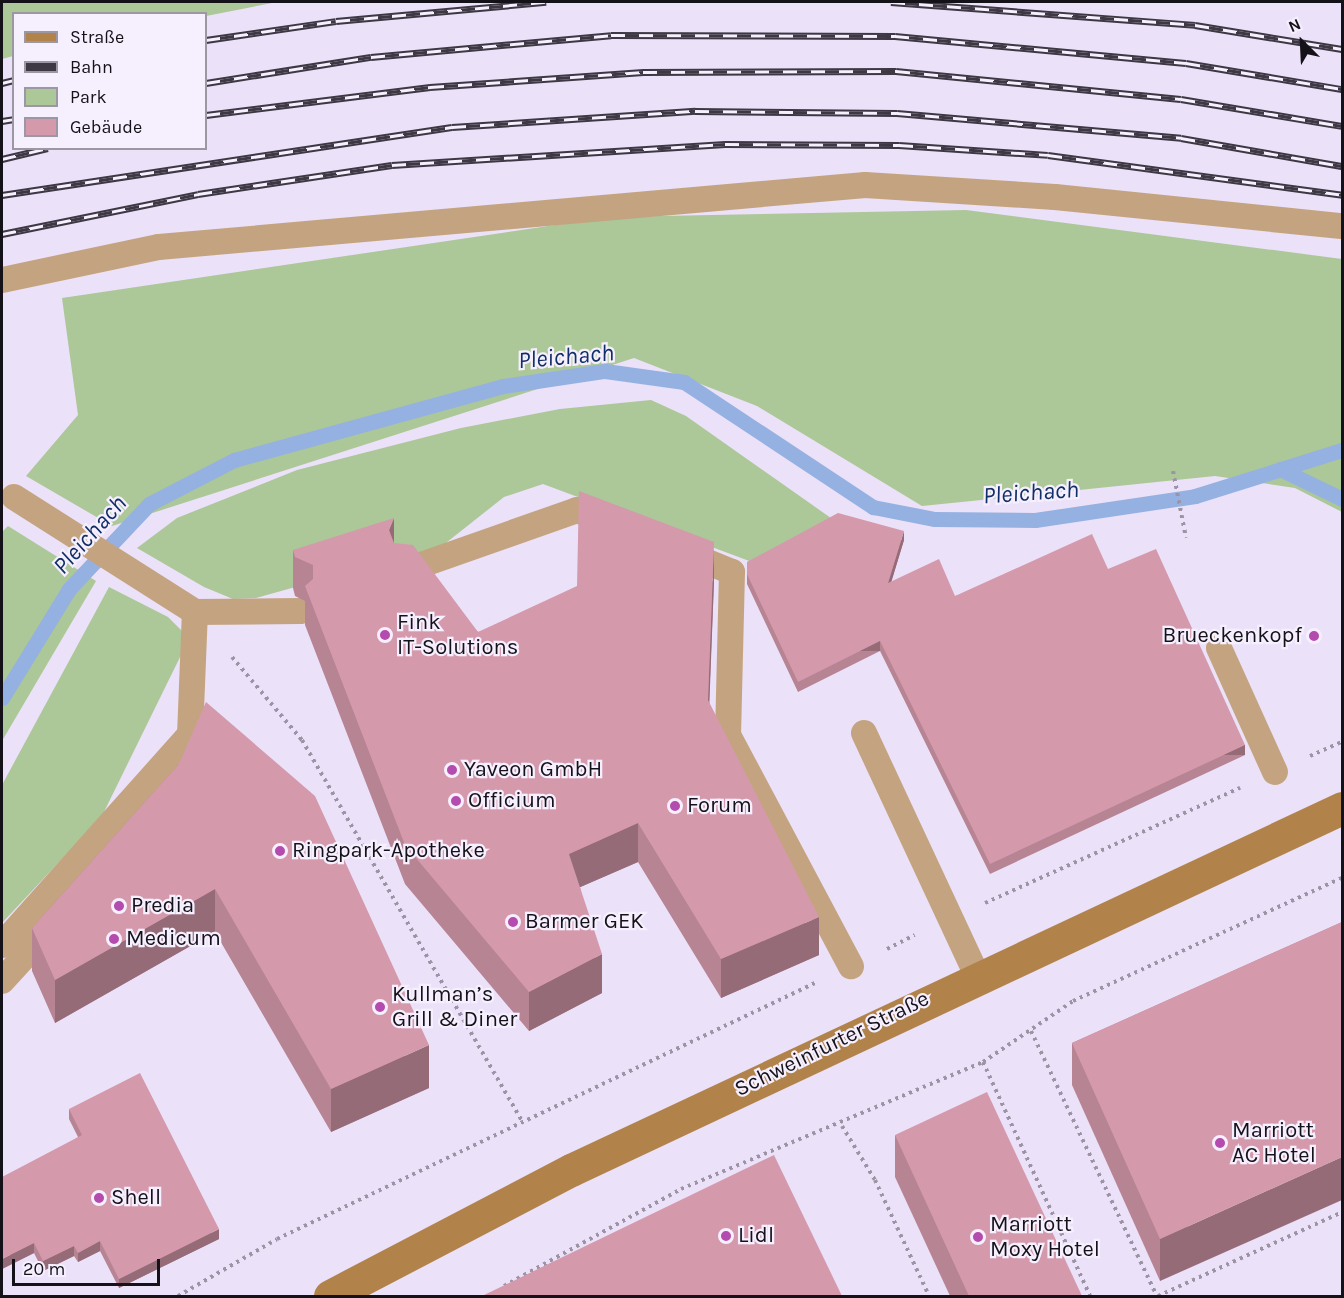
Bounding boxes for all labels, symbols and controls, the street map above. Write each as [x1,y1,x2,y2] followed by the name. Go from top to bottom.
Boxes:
[12,12,207,150] legend
[1272,12,1332,72] north arrow
[1285,14,1304,36] text: N
[70,26,124,48] text: Straße
[70,56,113,78] text: Bahn
[70,86,107,108] text: Park
[70,116,142,138] text: Gebäude
[517,338,615,376] water label: Pleichach
[982,475,1080,511] water label: Pleichach
[47,490,133,580] water label: Pleichach
[397,609,518,660] place label: Fink IT-Solutions
[1163,623,1302,649] place label: Brueckenkopf
[378,628,392,642] marker: Fink IT-Solutions
[1307,629,1321,643] marker: Brueckenkopf
[464,757,602,783] place label: Yaveon GmbH
[445,763,459,777] marker: Yaveon GmbH
[468,788,556,814] place label: Officium
[687,793,752,819] place label: Forum
[449,794,463,808] marker: Officium
[668,799,682,813] marker: Forum
[292,838,485,864] place label: Ringpark-Apotheke
[273,844,287,858] marker: Ringpark-Apotheke
[131,893,194,919] place label: Predia
[112,899,126,913] marker: Predia
[525,909,644,935] place label: Barmer GEK
[506,915,520,929] marker: Barmer GEK
[126,926,221,952] place label: Medicum
[107,932,121,946] marker: Medicum
[392,981,517,1032] place label: Kullman’s Grill & Diner
[731,985,933,1103] street label: Schweinfurter Straße
[373,1000,387,1014] marker: Kullman’s Grill & Diner
[1232,1117,1316,1168] place label: Marriott AC Hotel
[1213,1136,1227,1150] marker: Marriott AC Hotel
[111,1185,161,1211] place label: Shell
[92,1191,106,1205] marker: Shell
[990,1211,1100,1262] place label: Marriott Moxy Hotel
[738,1223,774,1249] place label: Lidl
[719,1229,733,1243] marker: Lidl
[971,1230,985,1244] marker: Marriott Moxy Hotel
[15,1247,164,1285] scale bar
[23,1258,65,1280] text: 20 m

